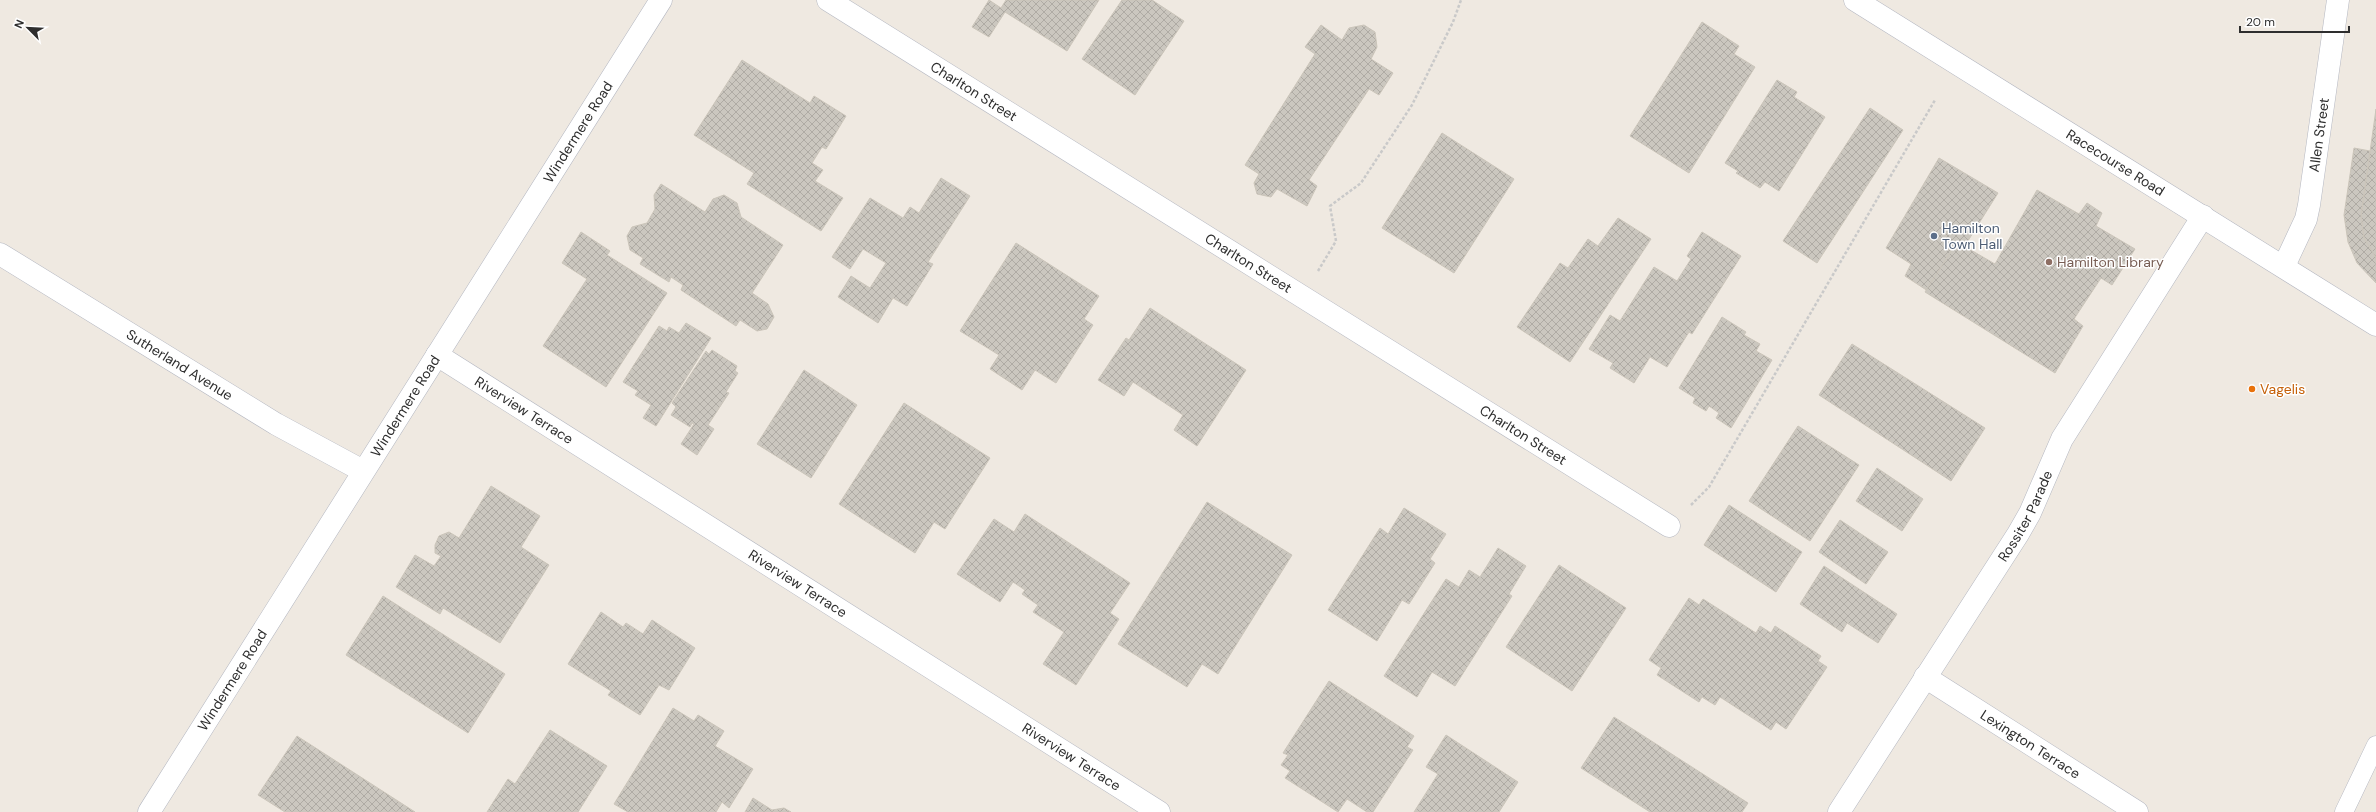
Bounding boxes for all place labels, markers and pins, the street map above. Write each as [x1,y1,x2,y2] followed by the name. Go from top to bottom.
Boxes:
[1942,219,2002,253] place label: Hamilton Town Hall
[1929,231,1939,241] marker: Hamilton Town Hall
[2057,253,2164,271] place label: Hamilton Library
[2044,257,2054,267] marker: Hamilton Library
[2260,380,2305,398] place label: Vagelis
[2247,384,2257,394] marker: Vagelis

